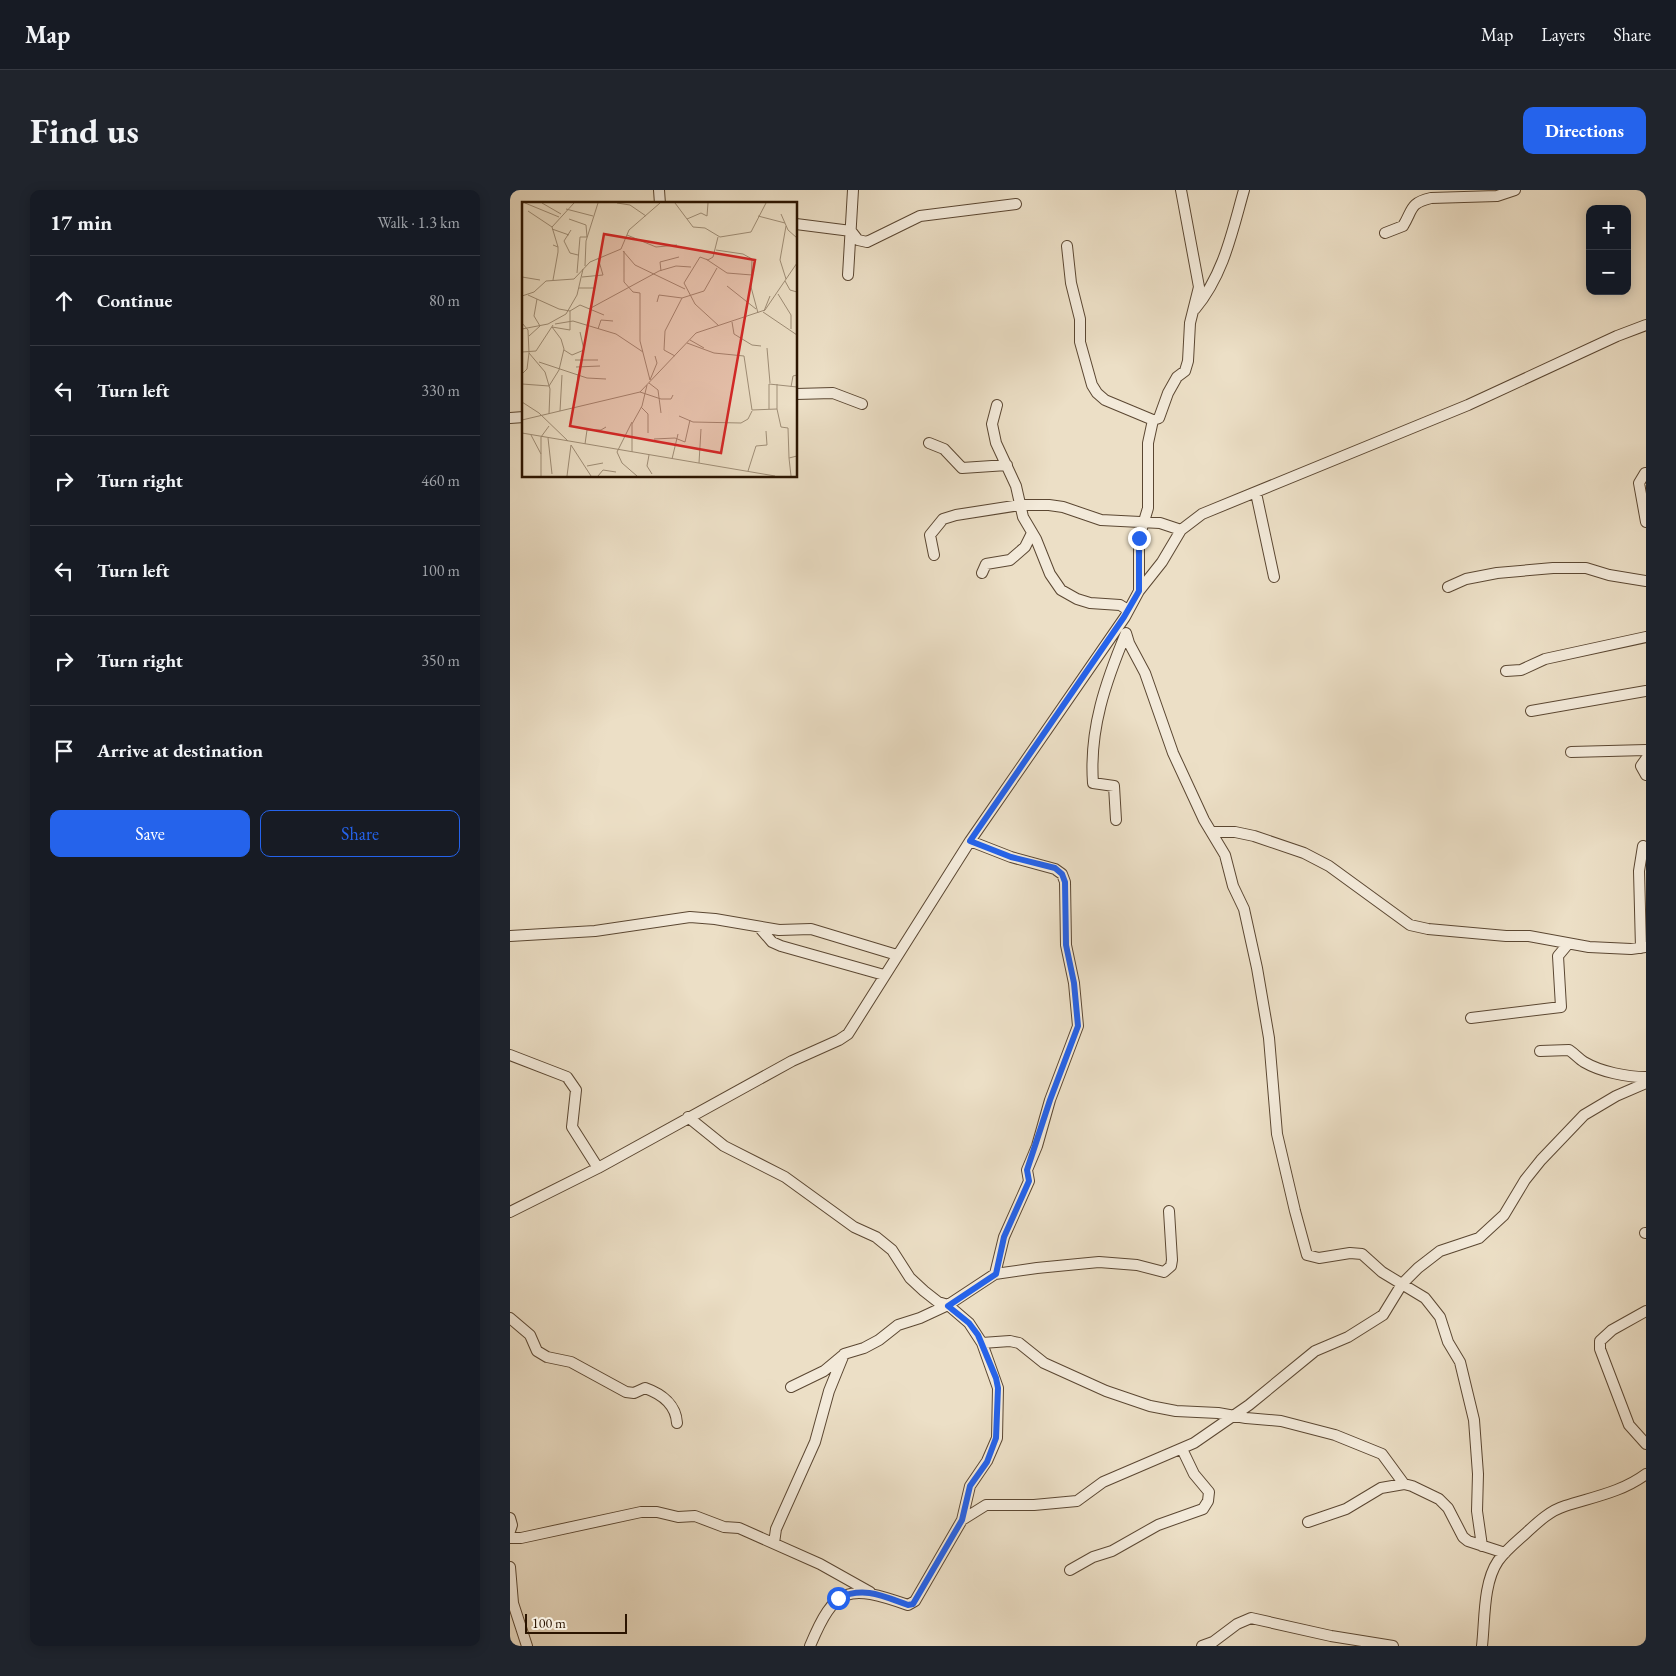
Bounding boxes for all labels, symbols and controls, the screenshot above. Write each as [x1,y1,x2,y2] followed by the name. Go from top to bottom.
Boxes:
[25,19,70,50] text: Map
[1481,23,1513,46] text: Map
[1541,23,1585,46] text: Layers
[1613,23,1651,46] text: Share
[1523,107,1646,154] button: Directions
[30,108,139,153] text: Find us
[522,202,798,478] inset map
[1586,205,1631,295] map controls
[1586,205,1631,250] button: +
[50,209,112,236] text: 17 min
[377,212,460,233] text: Walk · 1.3 km
[1586,250,1631,295] button: −
[50,287,78,315] icon: ahead
[97,288,172,313] text: Continue
[429,290,460,311] text: 80 m
[50,377,78,405] icon: left
[97,378,169,403] text: Turn left
[421,380,460,401] text: 330 m
[50,467,78,495] icon: right
[97,468,183,493] text: Turn right
[421,470,460,491] text: 460 m
[1128,527,1151,550] route end
[50,557,78,585] icon: left
[97,558,169,583] text: Turn left
[421,560,460,581] text: 100 m
[50,647,78,675] icon: right
[97,648,183,673] text: Turn right
[421,650,460,671] text: 350 m
[50,737,78,765] icon: arrive
[97,738,263,763] text: Arrive at destination
[50,810,250,857] button: Save
[260,810,460,857] button: Share
[827,1587,850,1610] route start
[525,1611,628,1634] scale bar
[532,1614,566,1632] text: 100 m

